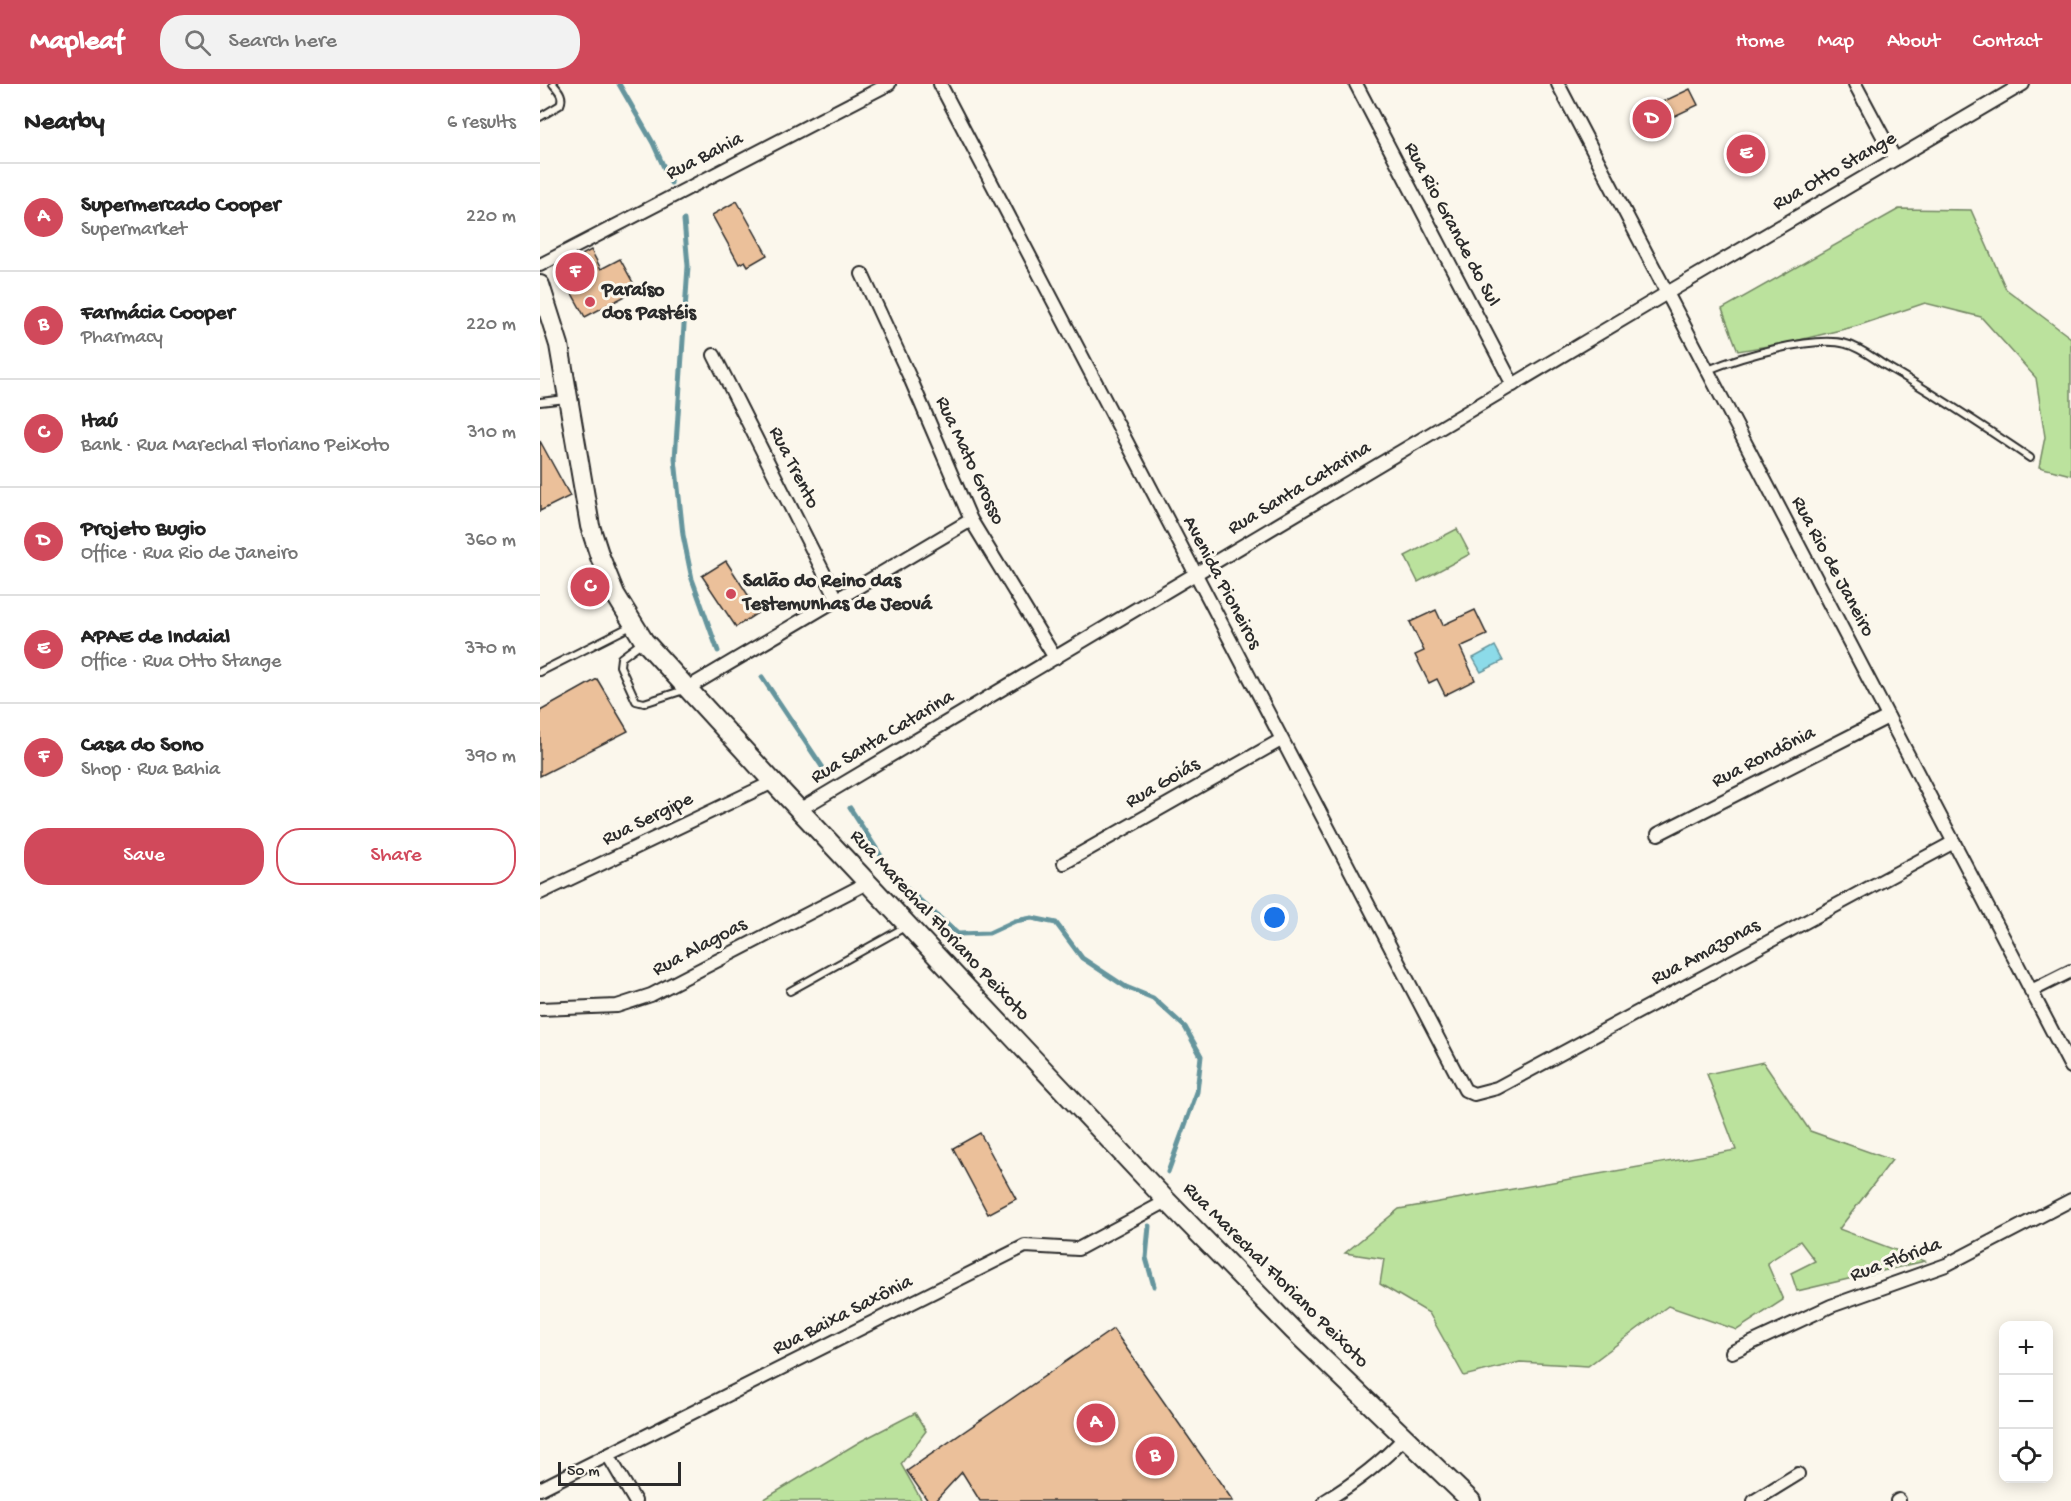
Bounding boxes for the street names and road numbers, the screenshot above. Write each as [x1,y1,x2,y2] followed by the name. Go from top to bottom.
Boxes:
[663,127,748,186] street label: Rua Bahia
[1769,127,1901,217] street label: Rua Otto Stange
[1398,139,1504,311] street label: Rua Rio Grande do Sul
[929,393,1009,529] street label: Rua Mato Grosso
[763,423,823,513] street label: Rua Trento
[1224,437,1376,541] street label: Rua Santa Catarina
[1785,493,1879,641] street label: Rua Rio de Janeiro
[1176,513,1266,654] street label: Avenida Pioneiros
[807,686,959,790] street label: Rua Santa Catarina
[1708,722,1820,794] street label: Rua Rondônia
[1122,753,1205,814] street label: Rua Goiás
[599,788,698,852] street label: Rua Sergipe
[844,826,1034,1026] street label: Rua Marechal Floriano Peixoto
[649,913,752,982] street label: Rua Alagoas
[1648,914,1765,991] street label: Rua Amazonas
[1177,1178,1373,1374] street label: Rua Marechal Floriano Peixoto
[1847,1234,1945,1288] street label: Rua Flórida
[769,1270,918,1361] street label: Rua Baixa Saxônia

